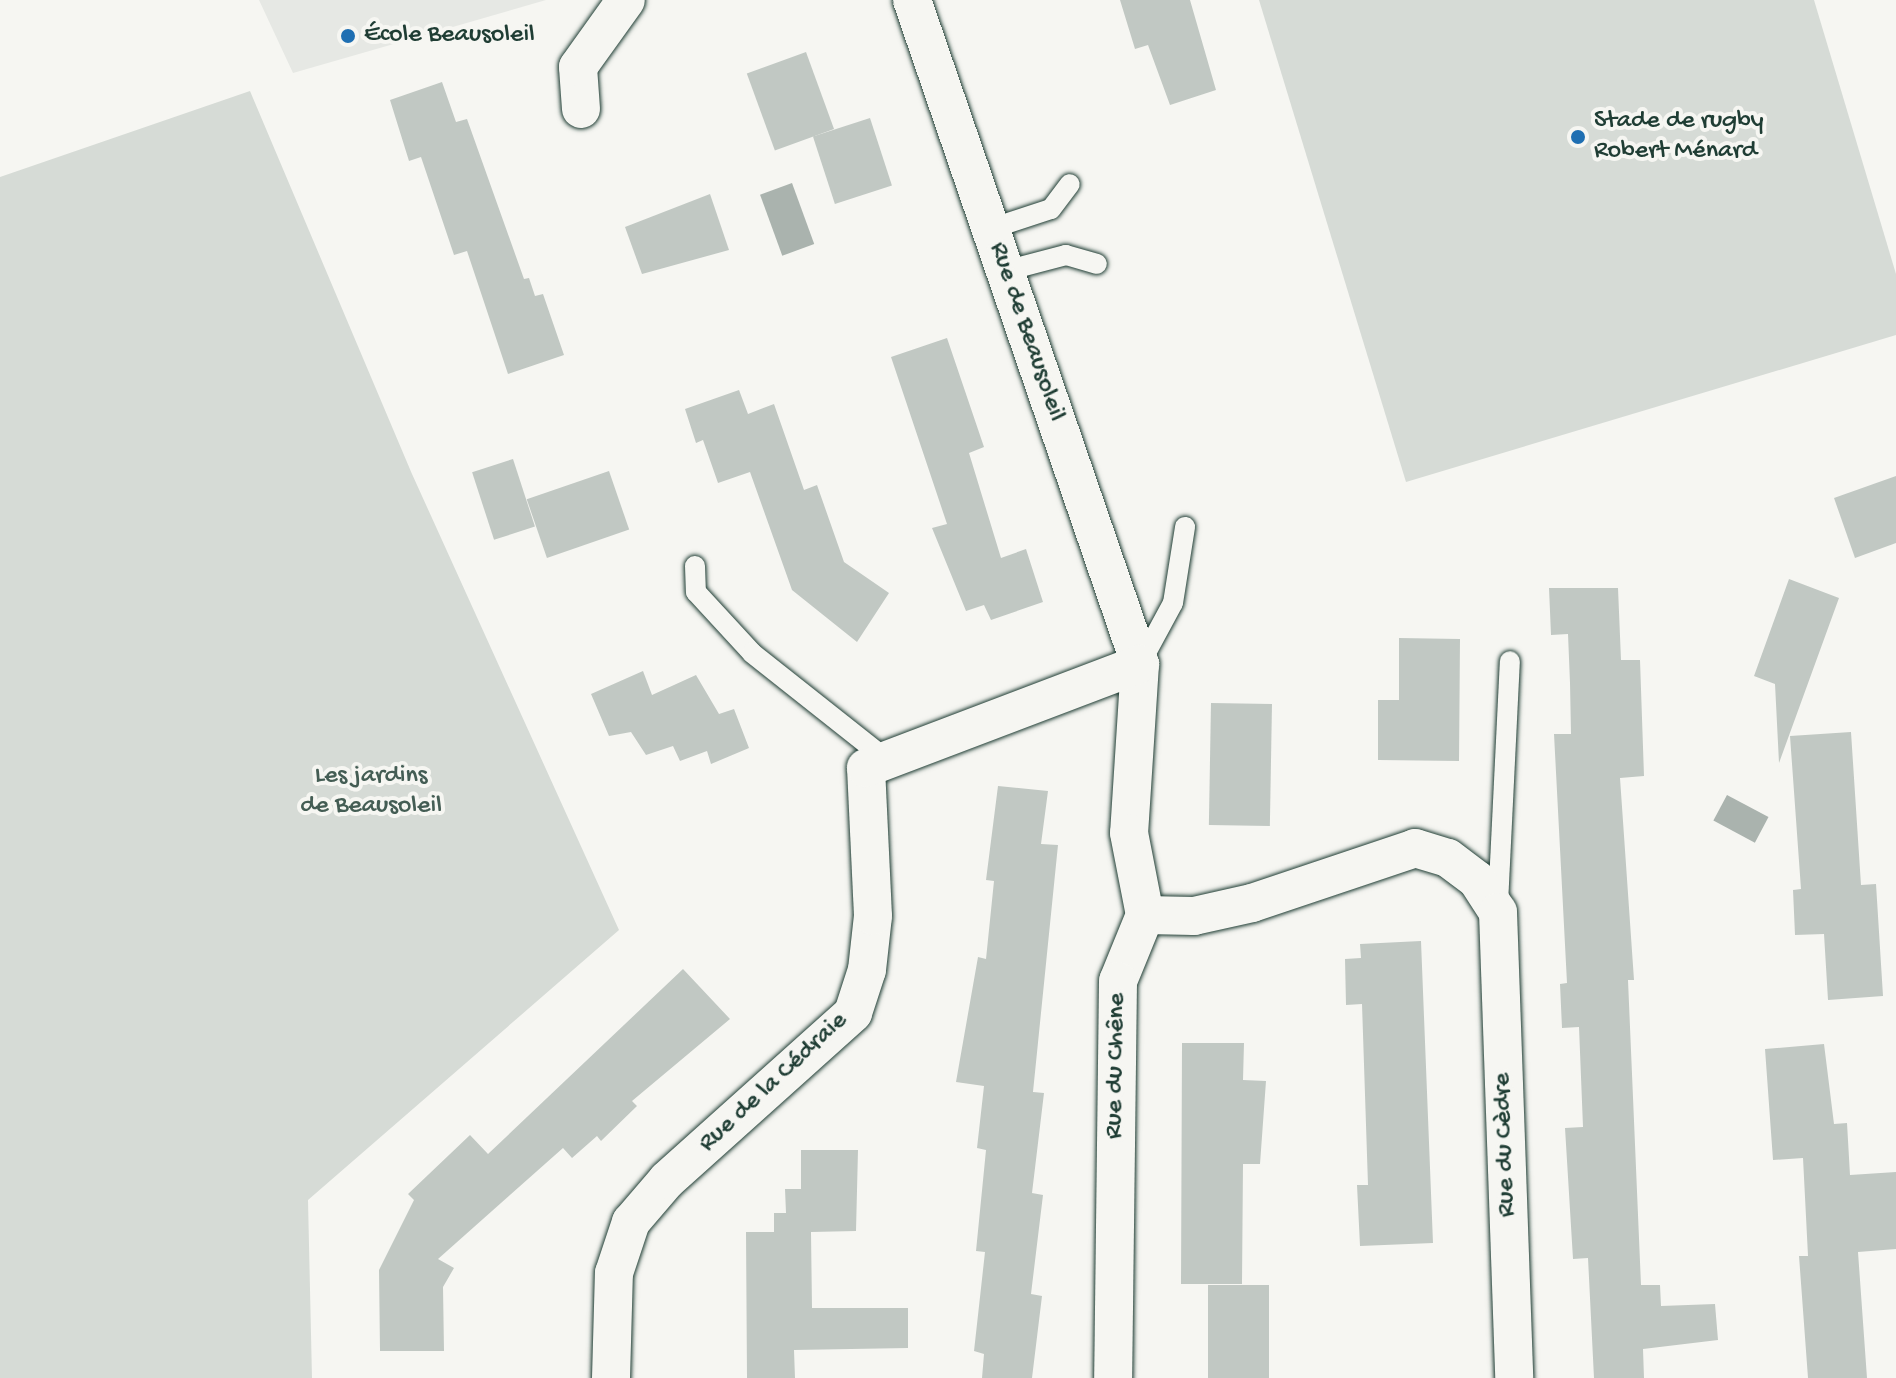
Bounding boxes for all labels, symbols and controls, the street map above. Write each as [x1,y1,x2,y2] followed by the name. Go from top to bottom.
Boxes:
[364,20,535,52] place label: École Beausoleil
[339,27,357,45] marker: École Beausoleil
[1594,106,1763,168] place label: Stade de rugby Robert Ménard
[1569,128,1587,146] marker: Stade de rugby Robert Ménard
[981,238,1071,426] street label: Rue de Beausoleil
[300,761,442,822] park label: Les jardins de Beausoleil
[1100,993,1134,1139] street label: Rue du Chêne
[693,1006,855,1160] street label: Rue de la Cédraie
[1488,1072,1524,1218] street label: Rue du Cèdre

